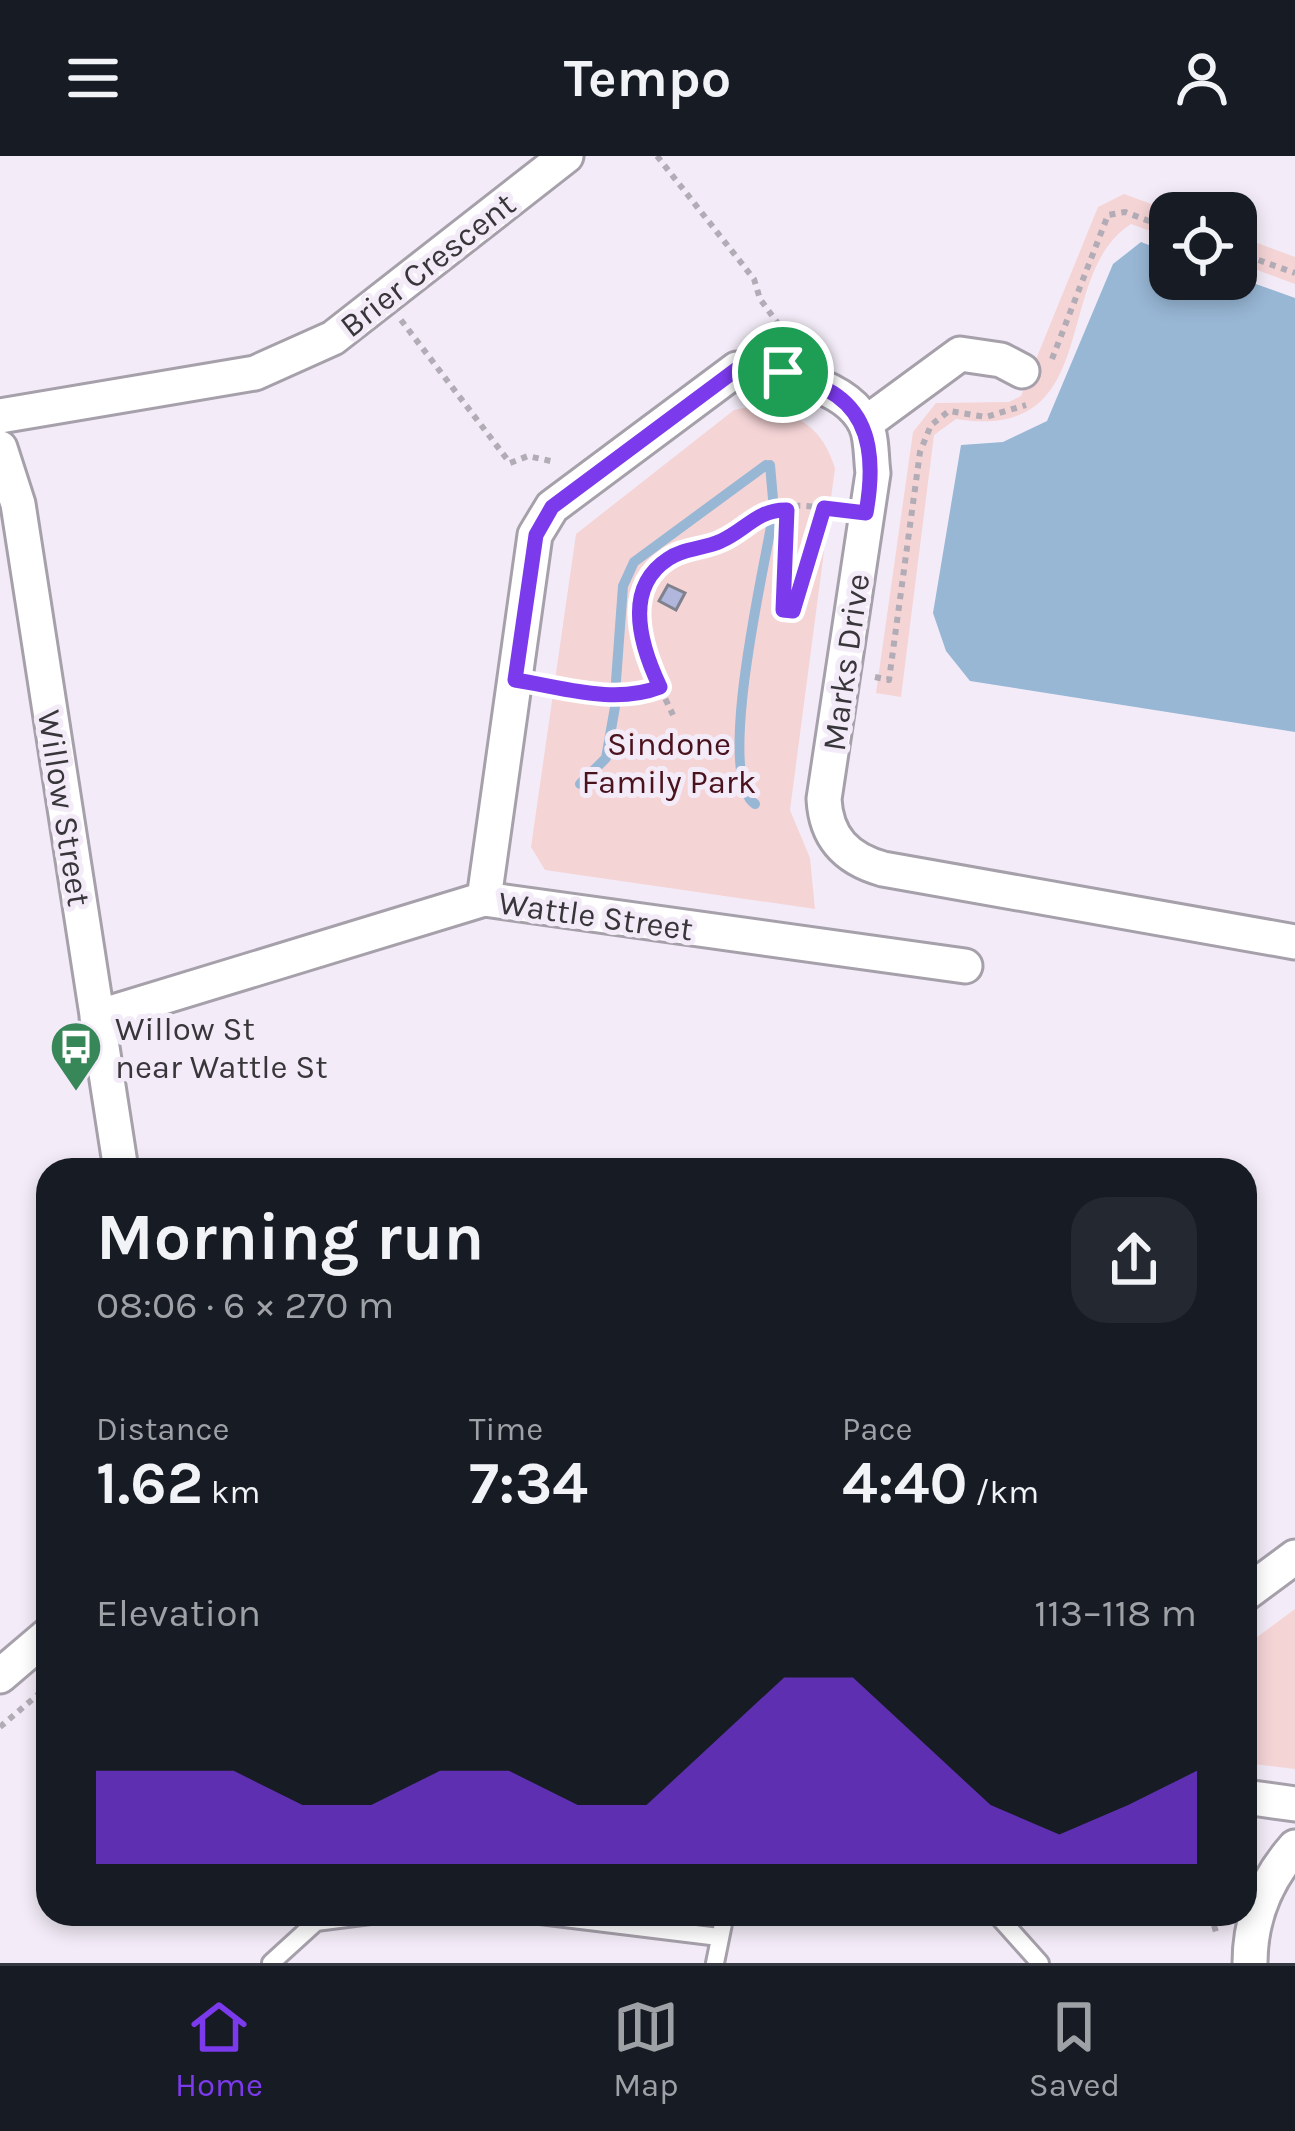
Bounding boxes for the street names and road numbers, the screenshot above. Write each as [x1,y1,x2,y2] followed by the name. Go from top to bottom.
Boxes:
[332,185,523,345] street label: Brier Crescent
[815,571,877,753] street label: Marks Drive
[30,707,98,909] street label: Willow Street
[496,884,696,948] street label: Wattle Street

